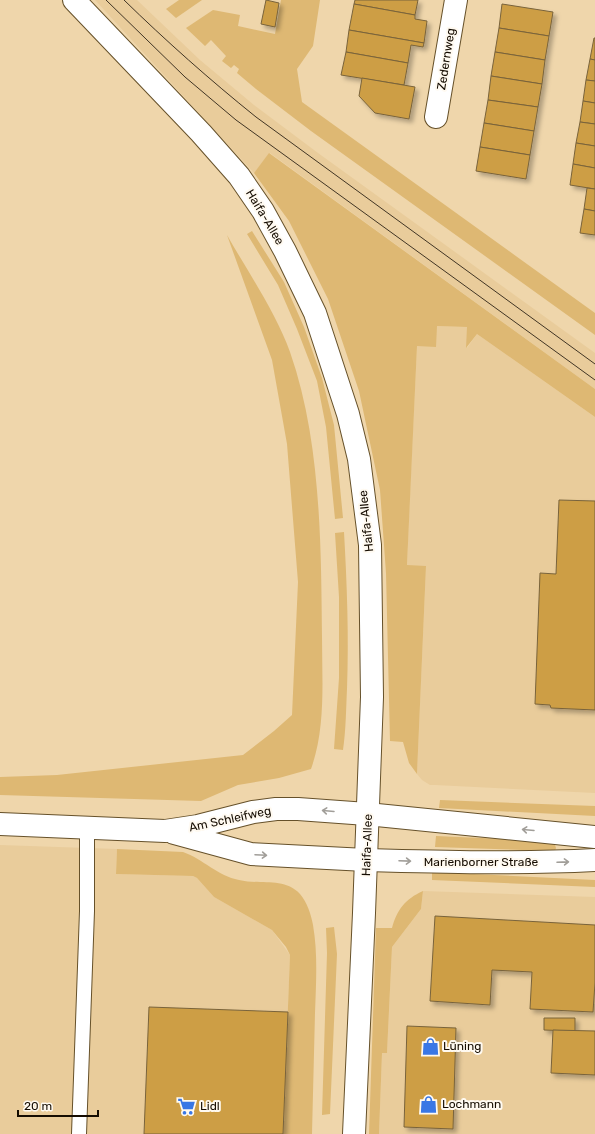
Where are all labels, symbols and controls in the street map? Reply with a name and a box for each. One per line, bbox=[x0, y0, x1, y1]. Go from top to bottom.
street label: Zedernweg bbox=[434, 27, 458, 91]
street label: Haifa-Allee bbox=[243, 187, 287, 247]
street label: Haifa-Allee bbox=[356, 489, 376, 553]
street label: Am Schleifweg bbox=[188, 803, 272, 835]
one-way arrow bbox=[322, 807, 335, 815]
street label: Haifa-Allee bbox=[359, 813, 375, 876]
one-way arrow bbox=[522, 827, 535, 834]
one-way arrow bbox=[254, 851, 267, 858]
street label: Marienborner Straße bbox=[424, 855, 538, 869]
one-way arrow bbox=[398, 857, 411, 865]
one-way arrow bbox=[556, 858, 569, 865]
shop icon: Lüning bbox=[420, 1036, 440, 1056]
place label: Lüning bbox=[443, 1039, 481, 1053]
scale bar bbox=[18, 1092, 98, 1118]
shop icon: Lochmann bbox=[419, 1094, 439, 1114]
supermarket icon: Lidl bbox=[177, 1096, 197, 1116]
place label: Lochmann bbox=[442, 1097, 501, 1111]
text: 20 m bbox=[24, 1099, 52, 1113]
place label: Lidl bbox=[200, 1099, 220, 1113]

